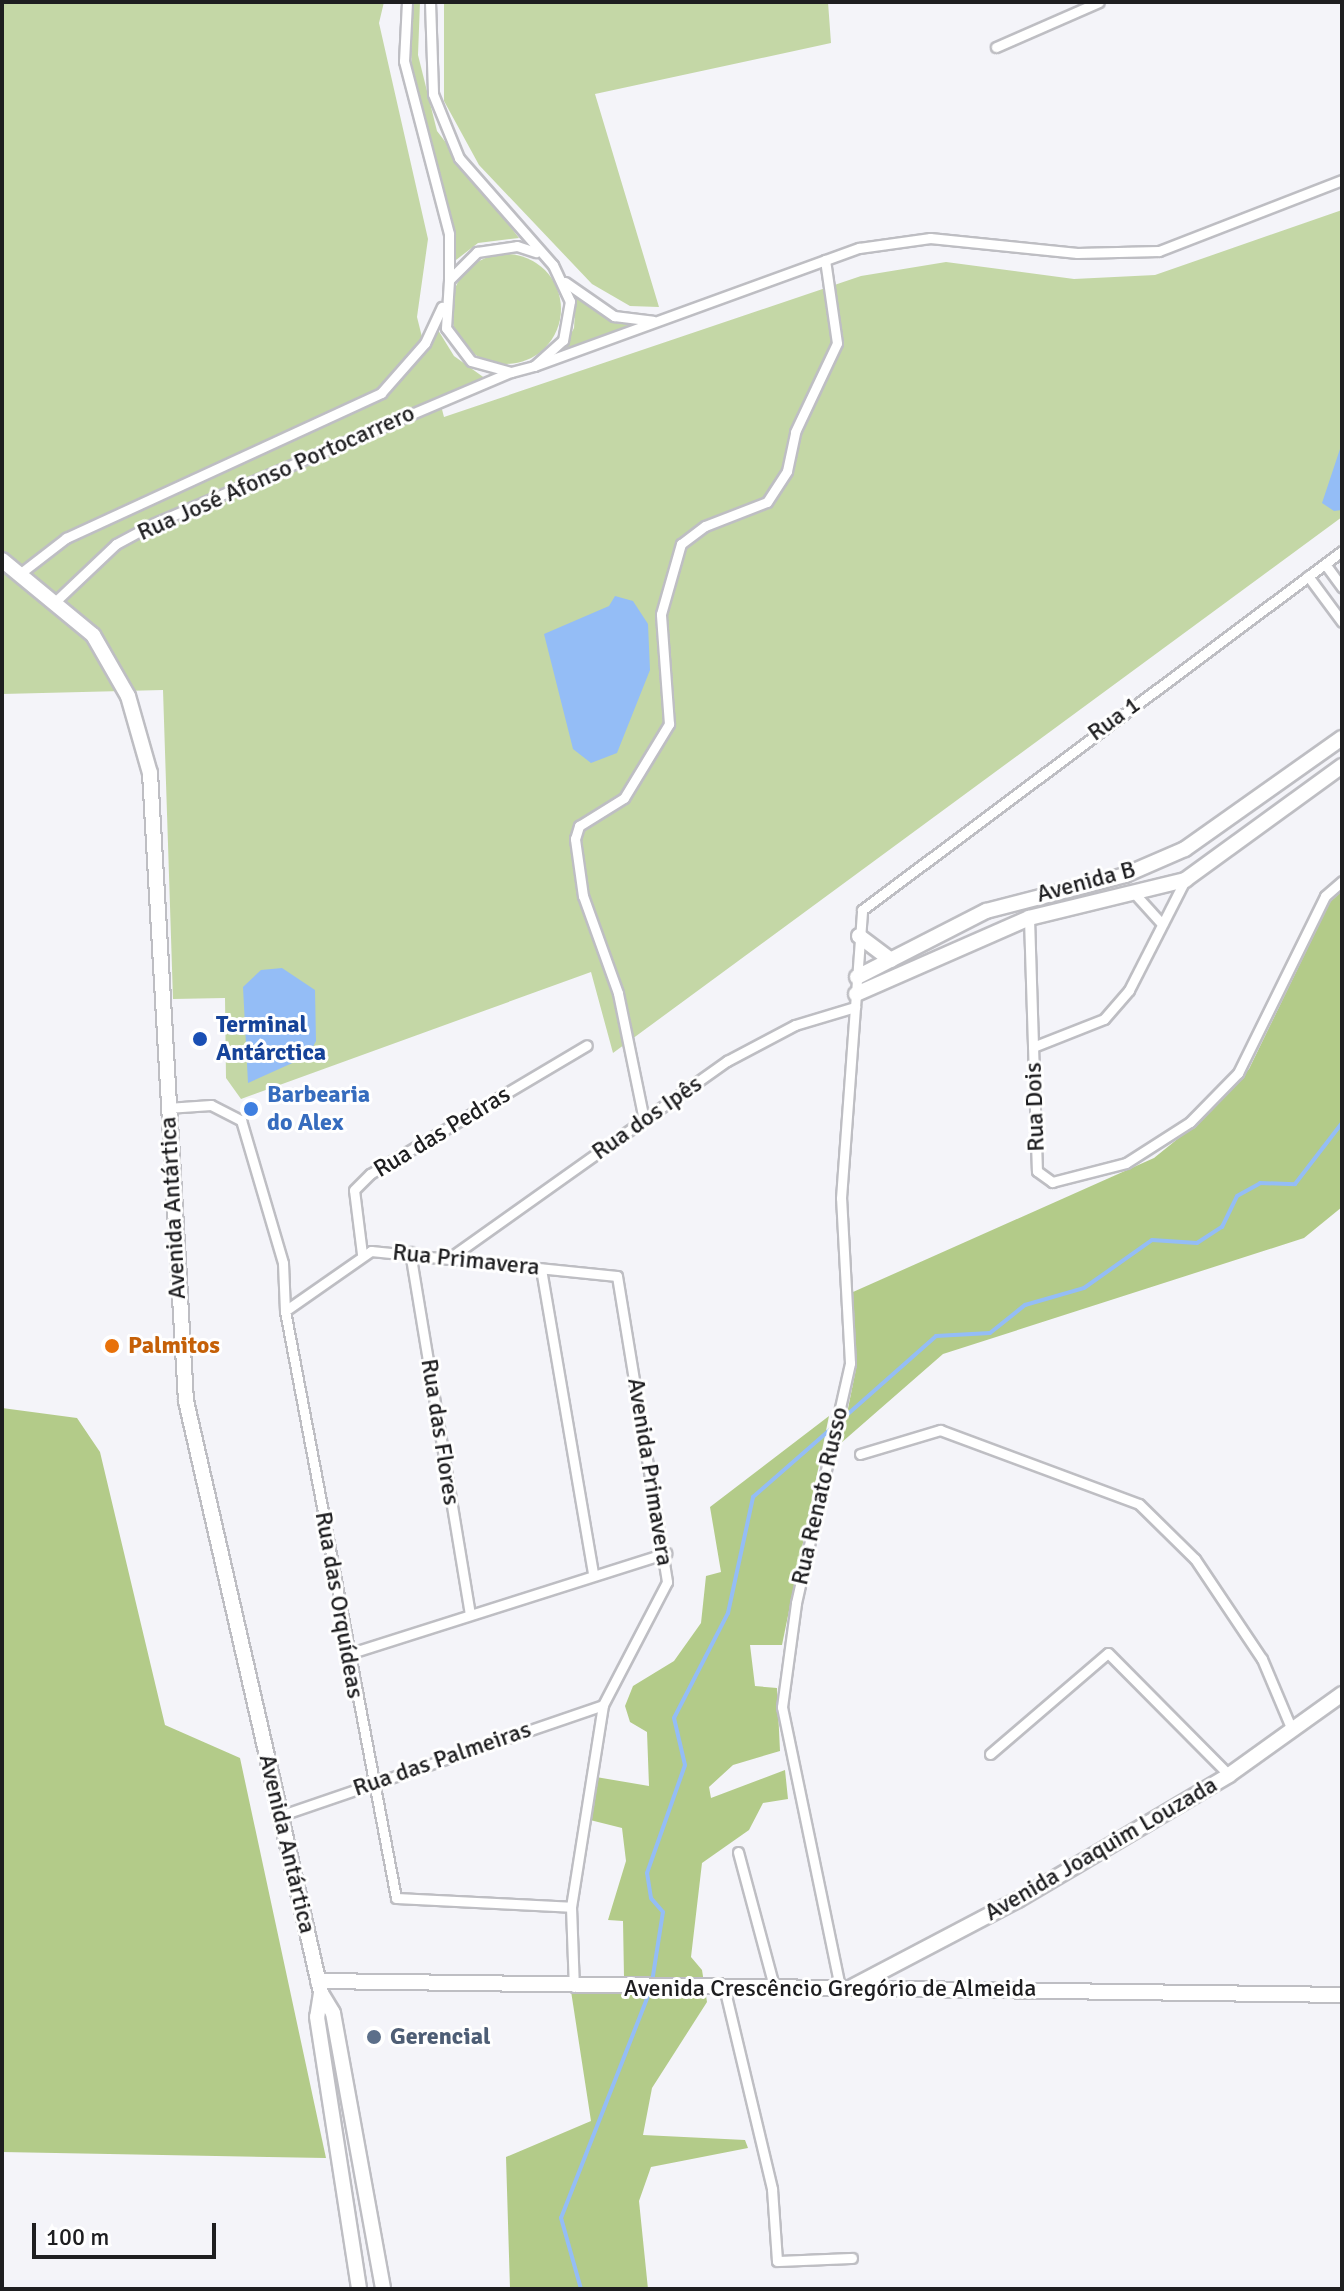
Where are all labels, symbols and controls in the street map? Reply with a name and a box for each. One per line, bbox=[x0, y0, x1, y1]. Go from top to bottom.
street label: Rua José Afonso Portocarrero bbox=[133, 399, 419, 547]
street label: Rua 1 bbox=[1082, 690, 1146, 748]
street label: Avenida B bbox=[1033, 855, 1139, 909]
place label: Terminal Antárctica bbox=[216, 1011, 326, 1067]
marker: Terminal Antárctica bbox=[191, 1030, 209, 1048]
street label: Rua Dois bbox=[1019, 1062, 1051, 1152]
street label: Rua dos Ipês bbox=[586, 1070, 708, 1166]
street label: Rua das Pedras bbox=[369, 1080, 515, 1184]
place label: Barbearia do Alex bbox=[267, 1081, 370, 1137]
marker: Barbearia do Alex bbox=[242, 1100, 260, 1118]
street label: Avenida Antártica bbox=[154, 1116, 192, 1300]
street label: Rua Primavera bbox=[391, 1238, 541, 1282]
place label: Palmitos bbox=[128, 1332, 220, 1360]
marker: Palmitos bbox=[103, 1337, 121, 1355]
street label: Rua das Flores bbox=[414, 1357, 466, 1507]
street label: Avenida Primavera bbox=[621, 1376, 679, 1568]
street label: Rua Renato Russo bbox=[785, 1404, 855, 1588]
street label: Rua das Orquídeas bbox=[308, 1509, 370, 1701]
street label: Rua das Palmeiras bbox=[349, 1715, 535, 1803]
street label: Avenida Antártica bbox=[252, 1752, 322, 1936]
street label: Avenida Joaquim Louzada bbox=[980, 1771, 1222, 1927]
street label: Avenida Crescêncio Gregório de Almeida bbox=[624, 1975, 1036, 2003]
place label: Gerencial bbox=[390, 2023, 490, 2051]
marker: Gerencial bbox=[365, 2028, 383, 2046]
scale bar bbox=[36, 2207, 220, 2257]
text: 100 m bbox=[46, 2222, 109, 2252]

